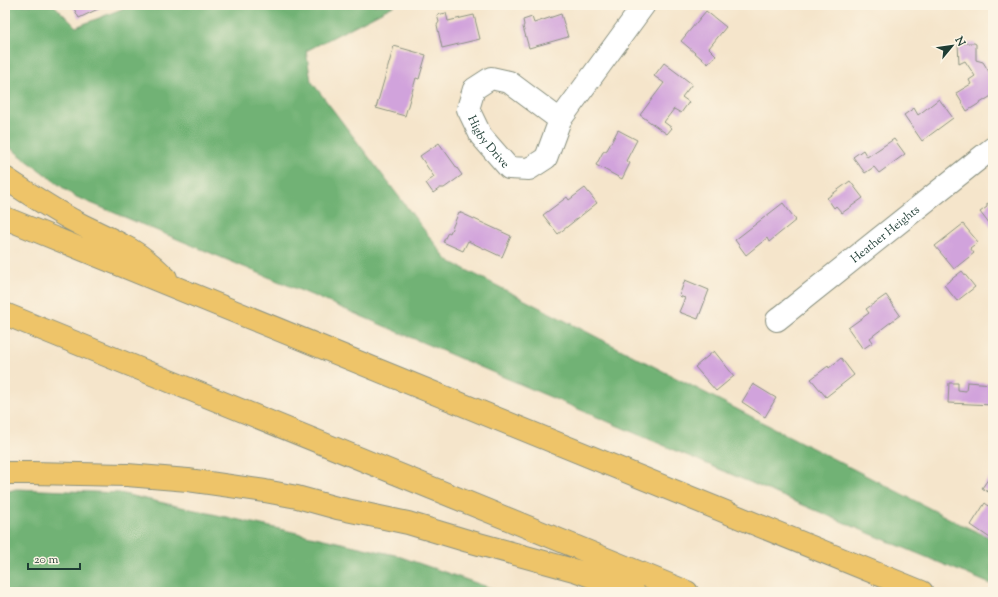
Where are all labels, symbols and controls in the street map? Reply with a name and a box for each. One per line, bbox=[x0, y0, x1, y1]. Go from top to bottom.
north arrow bbox=[932, 26, 972, 66]
text: N bbox=[950, 33, 969, 50]
street label: Higby Drive bbox=[462, 112, 514, 173]
street label: Heather Heights bbox=[847, 201, 924, 268]
scale bar bbox=[28, 545, 80, 571]
text: 20 m bbox=[34, 551, 59, 569]

